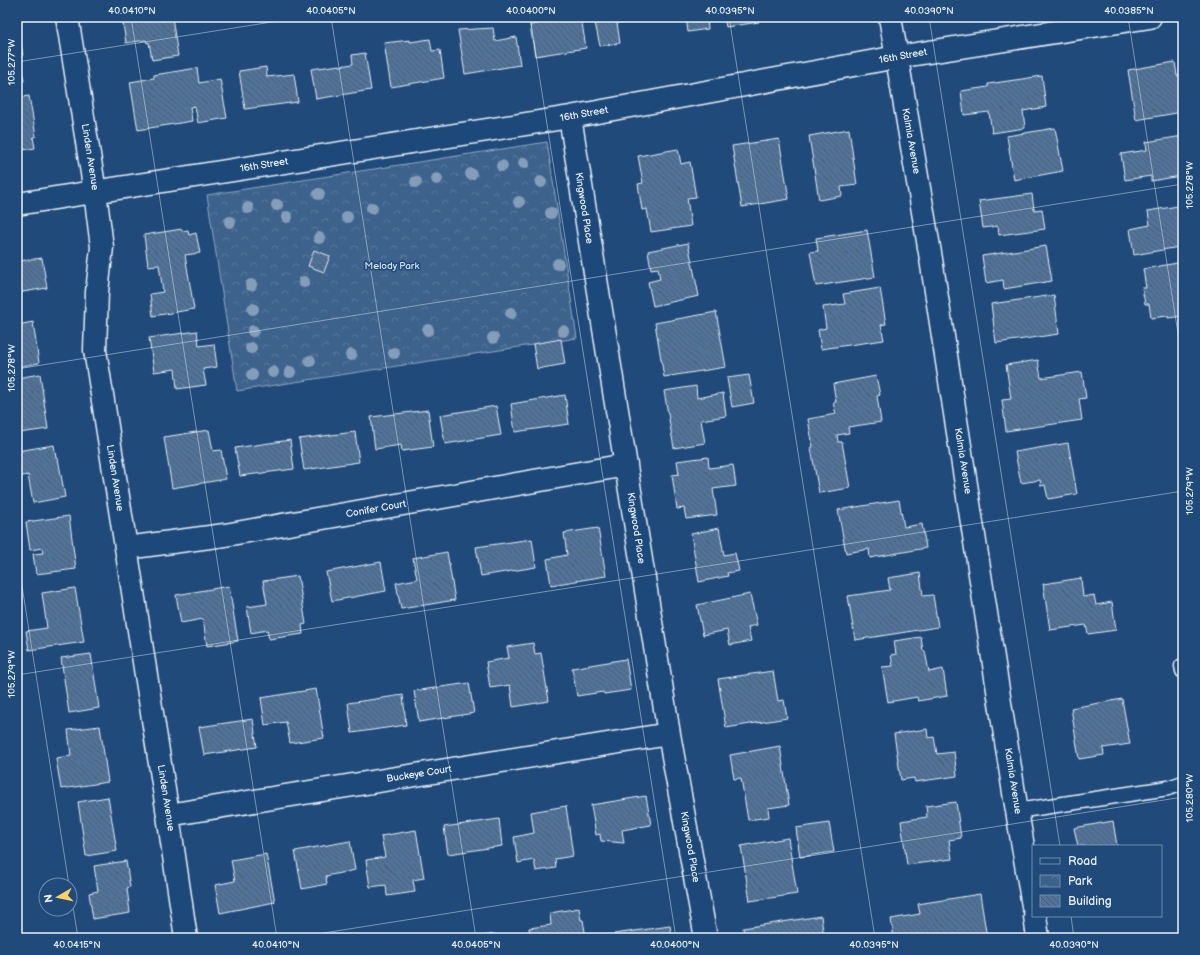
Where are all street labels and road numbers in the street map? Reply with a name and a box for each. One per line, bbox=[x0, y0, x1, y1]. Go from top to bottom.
street label: 16th Street bbox=[878, 46, 928, 66]
street label: 16th Street bbox=[559, 104, 609, 124]
street label: Kalmia Avenue bbox=[899, 107, 923, 175]
street label: Linden Avenue bbox=[79, 123, 101, 191]
street label: 16th Street bbox=[239, 155, 289, 175]
street label: Kingwood Place bbox=[572, 172, 596, 245]
street label: Kalmia Avenue bbox=[952, 427, 974, 495]
street label: Linden Avenue bbox=[104, 444, 126, 512]
street label: Kingwood Place bbox=[624, 492, 648, 565]
street label: Conifer Court bbox=[345, 498, 407, 520]
street label: Kalmia Avenue bbox=[1002, 747, 1024, 815]
street label: Buckeye Court bbox=[386, 763, 452, 785]
street label: Linden Avenue bbox=[155, 764, 177, 832]
street label: Kingwood Place bbox=[678, 811, 702, 884]

